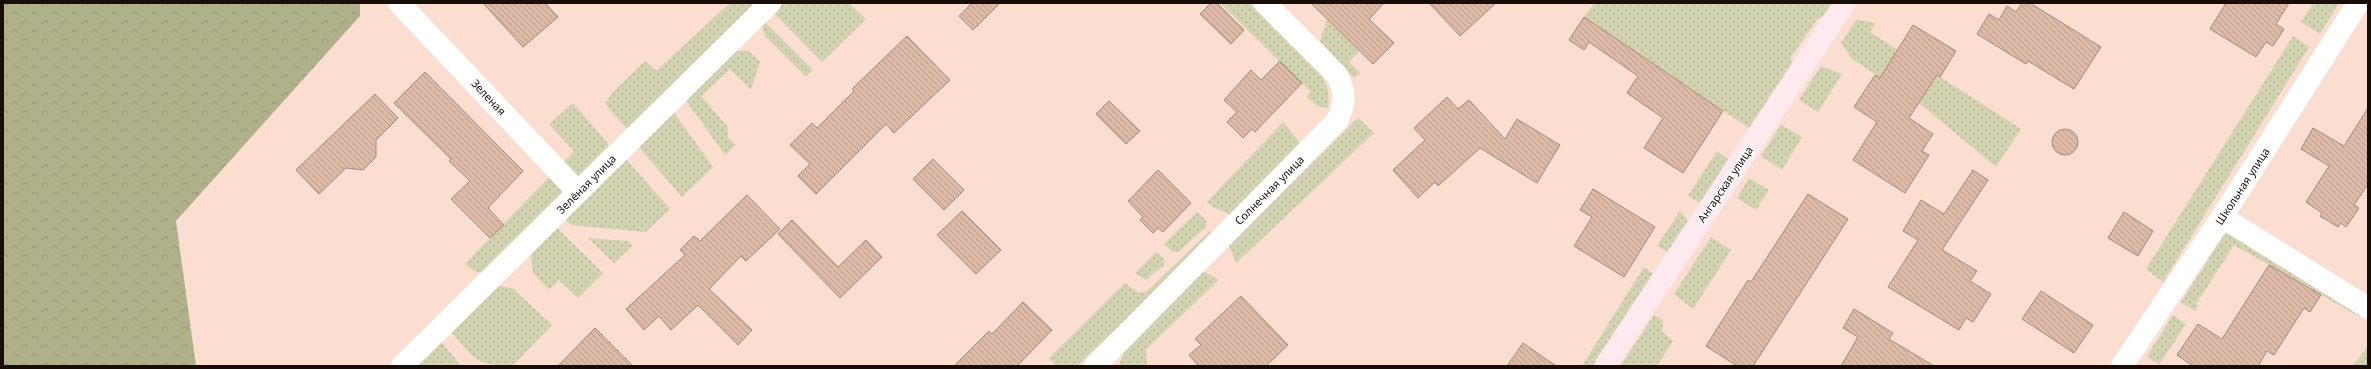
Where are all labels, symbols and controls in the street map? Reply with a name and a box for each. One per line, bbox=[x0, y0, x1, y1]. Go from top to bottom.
street label: Зеленая bbox=[468, 76, 510, 118]
street label: Ангарская улица bbox=[1694, 143, 1756, 225]
street label: Школьная улица bbox=[2211, 144, 2273, 228]
street label: Зелёная улица bbox=[553, 151, 619, 217]
street label: Солнечная улица bbox=[1231, 152, 1307, 228]

